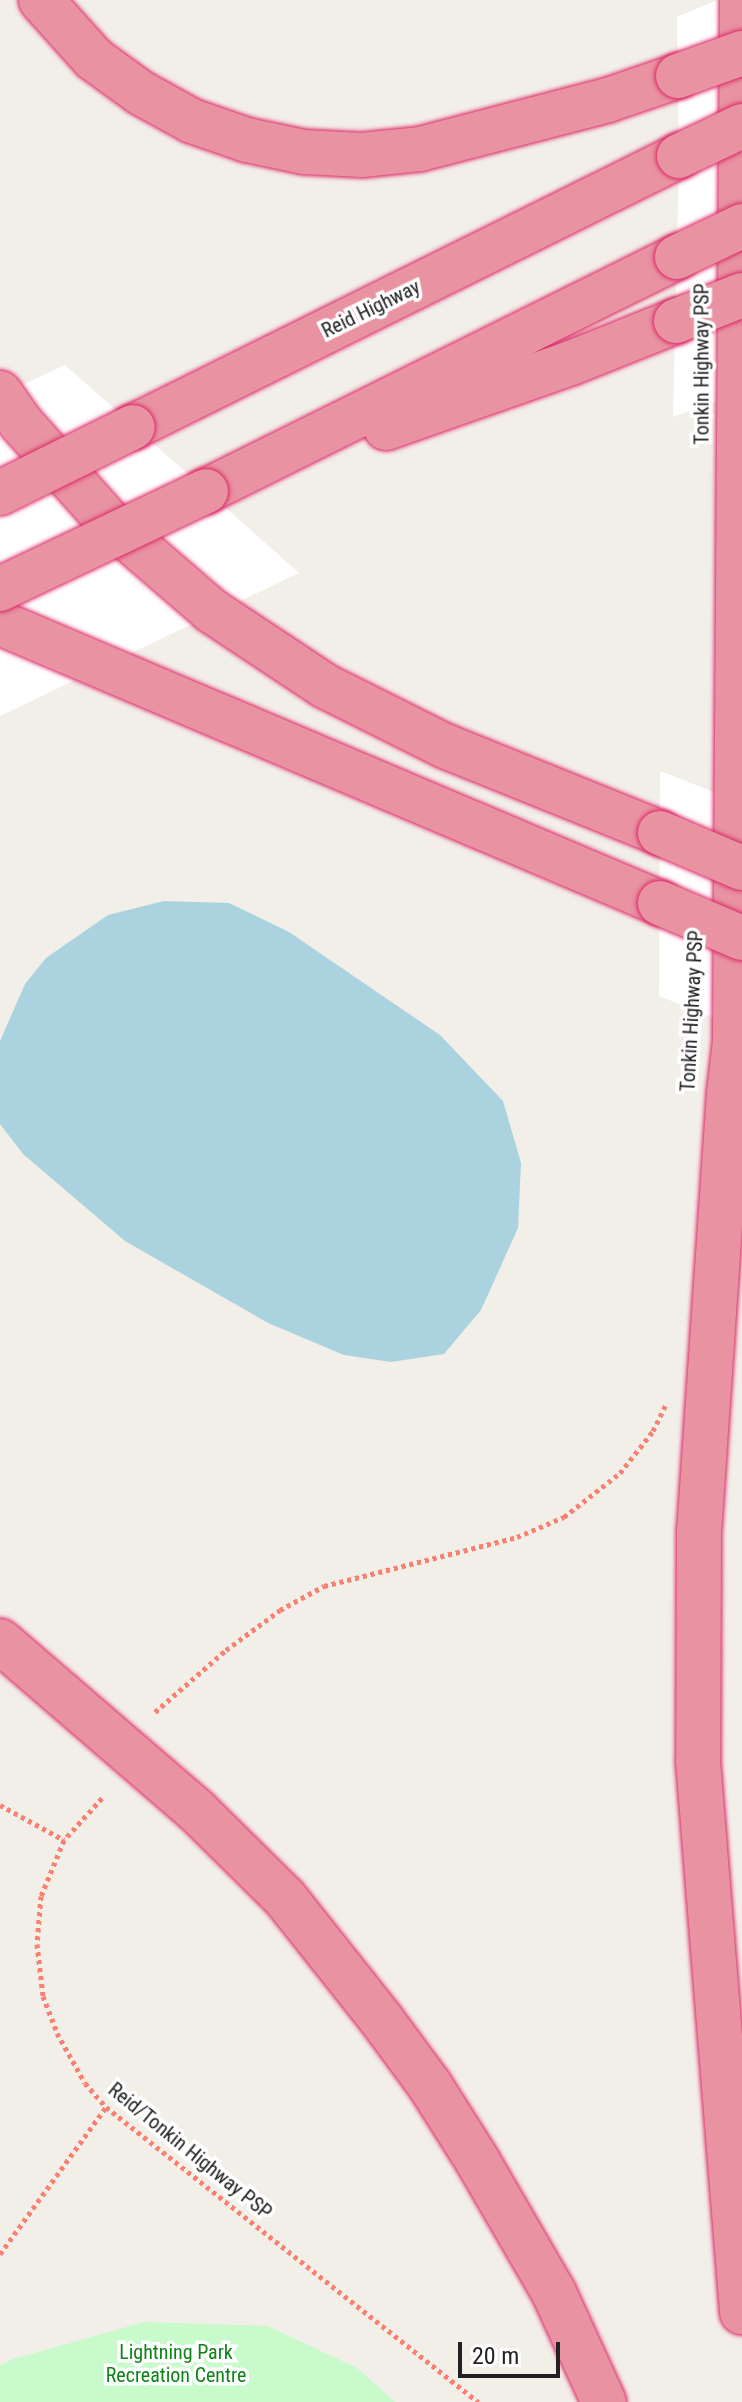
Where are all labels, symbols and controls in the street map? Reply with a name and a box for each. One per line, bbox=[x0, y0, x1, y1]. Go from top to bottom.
street label: Reid Highway bbox=[318, 275, 424, 343]
street label: Tonkin Highway PSP bbox=[690, 283, 714, 445]
street label: Tonkin Highway PSP bbox=[676, 930, 708, 1092]
street label: Reid/Tonkin Highway PSP bbox=[103, 2078, 277, 2224]
scale bar bbox=[462, 2326, 564, 2376]
park label: Lightning Park Recreation Centre bbox=[106, 2340, 246, 2387]
text: 20 m bbox=[472, 2342, 519, 2370]

